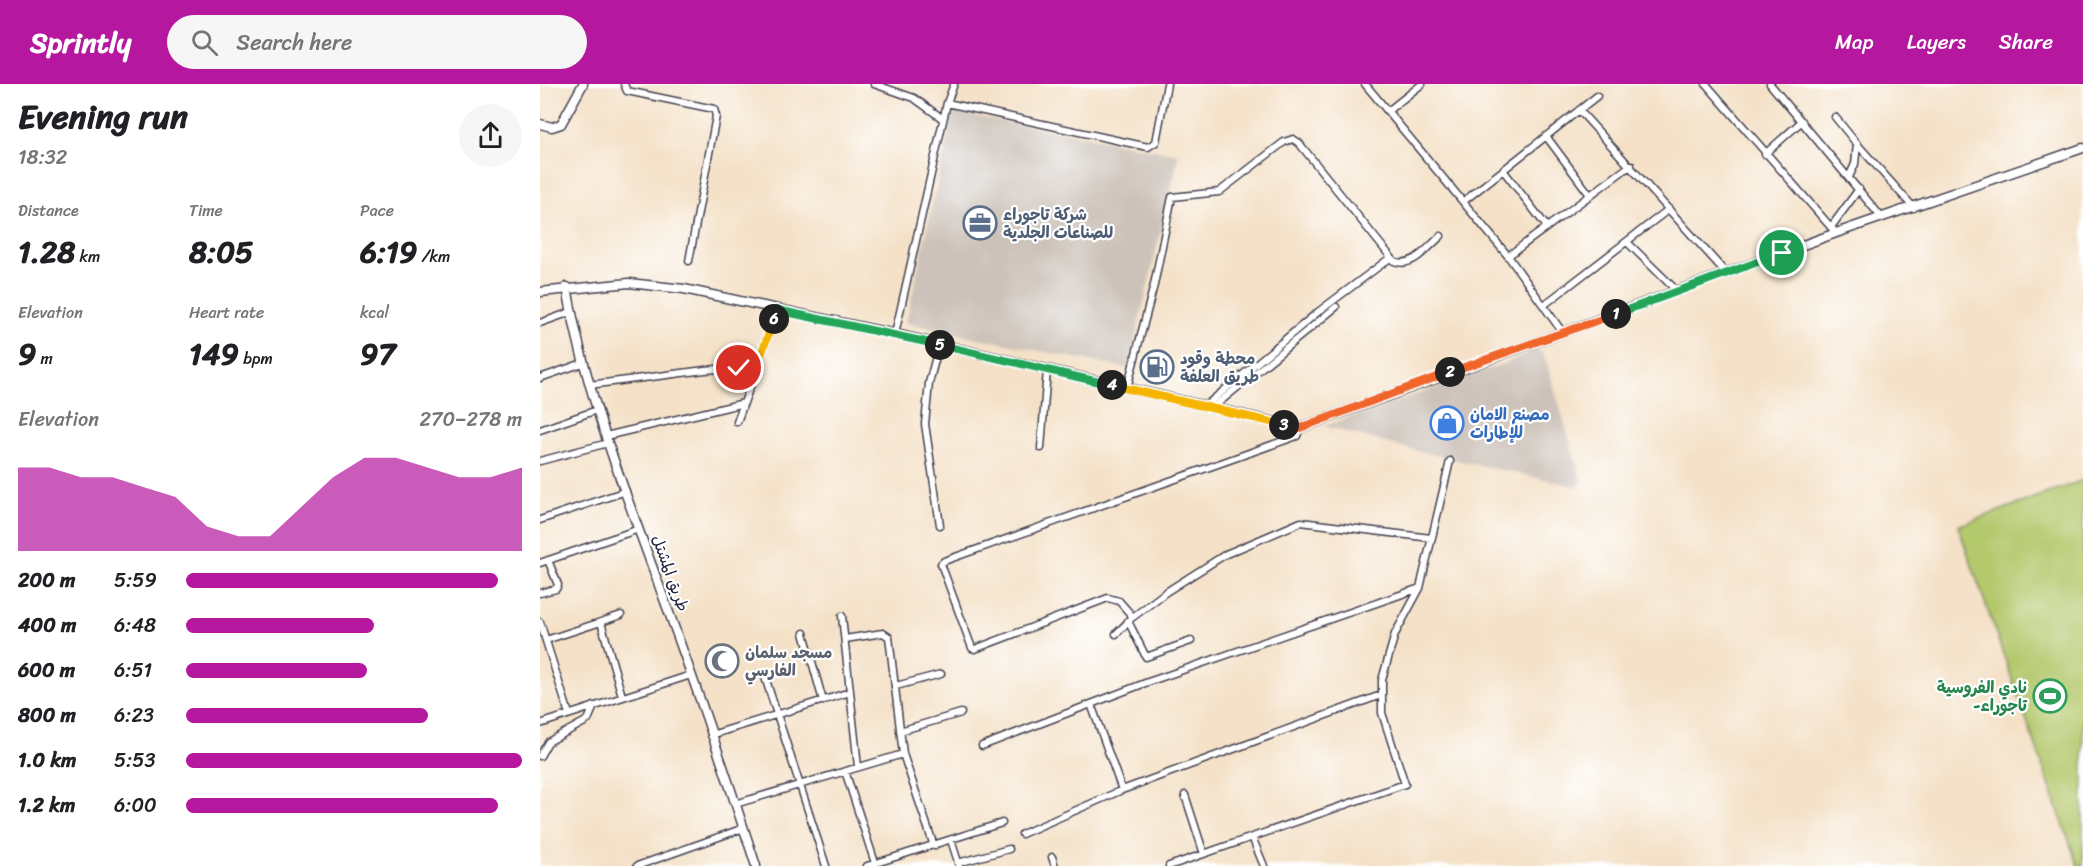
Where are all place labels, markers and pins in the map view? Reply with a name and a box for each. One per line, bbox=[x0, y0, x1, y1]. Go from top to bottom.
place label: شركة تاجوراء للصناعات الجلدية bbox=[1003, 200, 1114, 247]
office icon: شركة تاجوراء للصناعات الجلدية bbox=[962, 205, 998, 241]
pin bbox=[1756, 227, 1807, 278]
pin: 1 bbox=[1601, 299, 1631, 329]
pin: 6 bbox=[759, 304, 789, 334]
pin: 5 bbox=[925, 330, 955, 360]
pin bbox=[713, 342, 764, 393]
place label: محطة وقود طريق العلفة bbox=[1180, 344, 1259, 391]
fuel station icon: محطة وقود طريق العلفة bbox=[1139, 349, 1175, 385]
pin: 2 bbox=[1435, 357, 1465, 387]
pin: 4 bbox=[1097, 370, 1127, 400]
place label: مصنع الامان للإطارات bbox=[1470, 400, 1550, 447]
shop icon: مصنع الامان للإطارات bbox=[1429, 405, 1465, 441]
pin: 3 bbox=[1269, 410, 1299, 440]
place label: مسجد سلمان الفارسي bbox=[745, 638, 832, 685]
mosque icon: مسجد سلمان الفارسي bbox=[704, 643, 740, 679]
place label: نادي الفروسية -تاجوراء bbox=[1937, 673, 2028, 720]
sports icon: نادي الفروسية -تاجوراء bbox=[2032, 678, 2068, 714]

